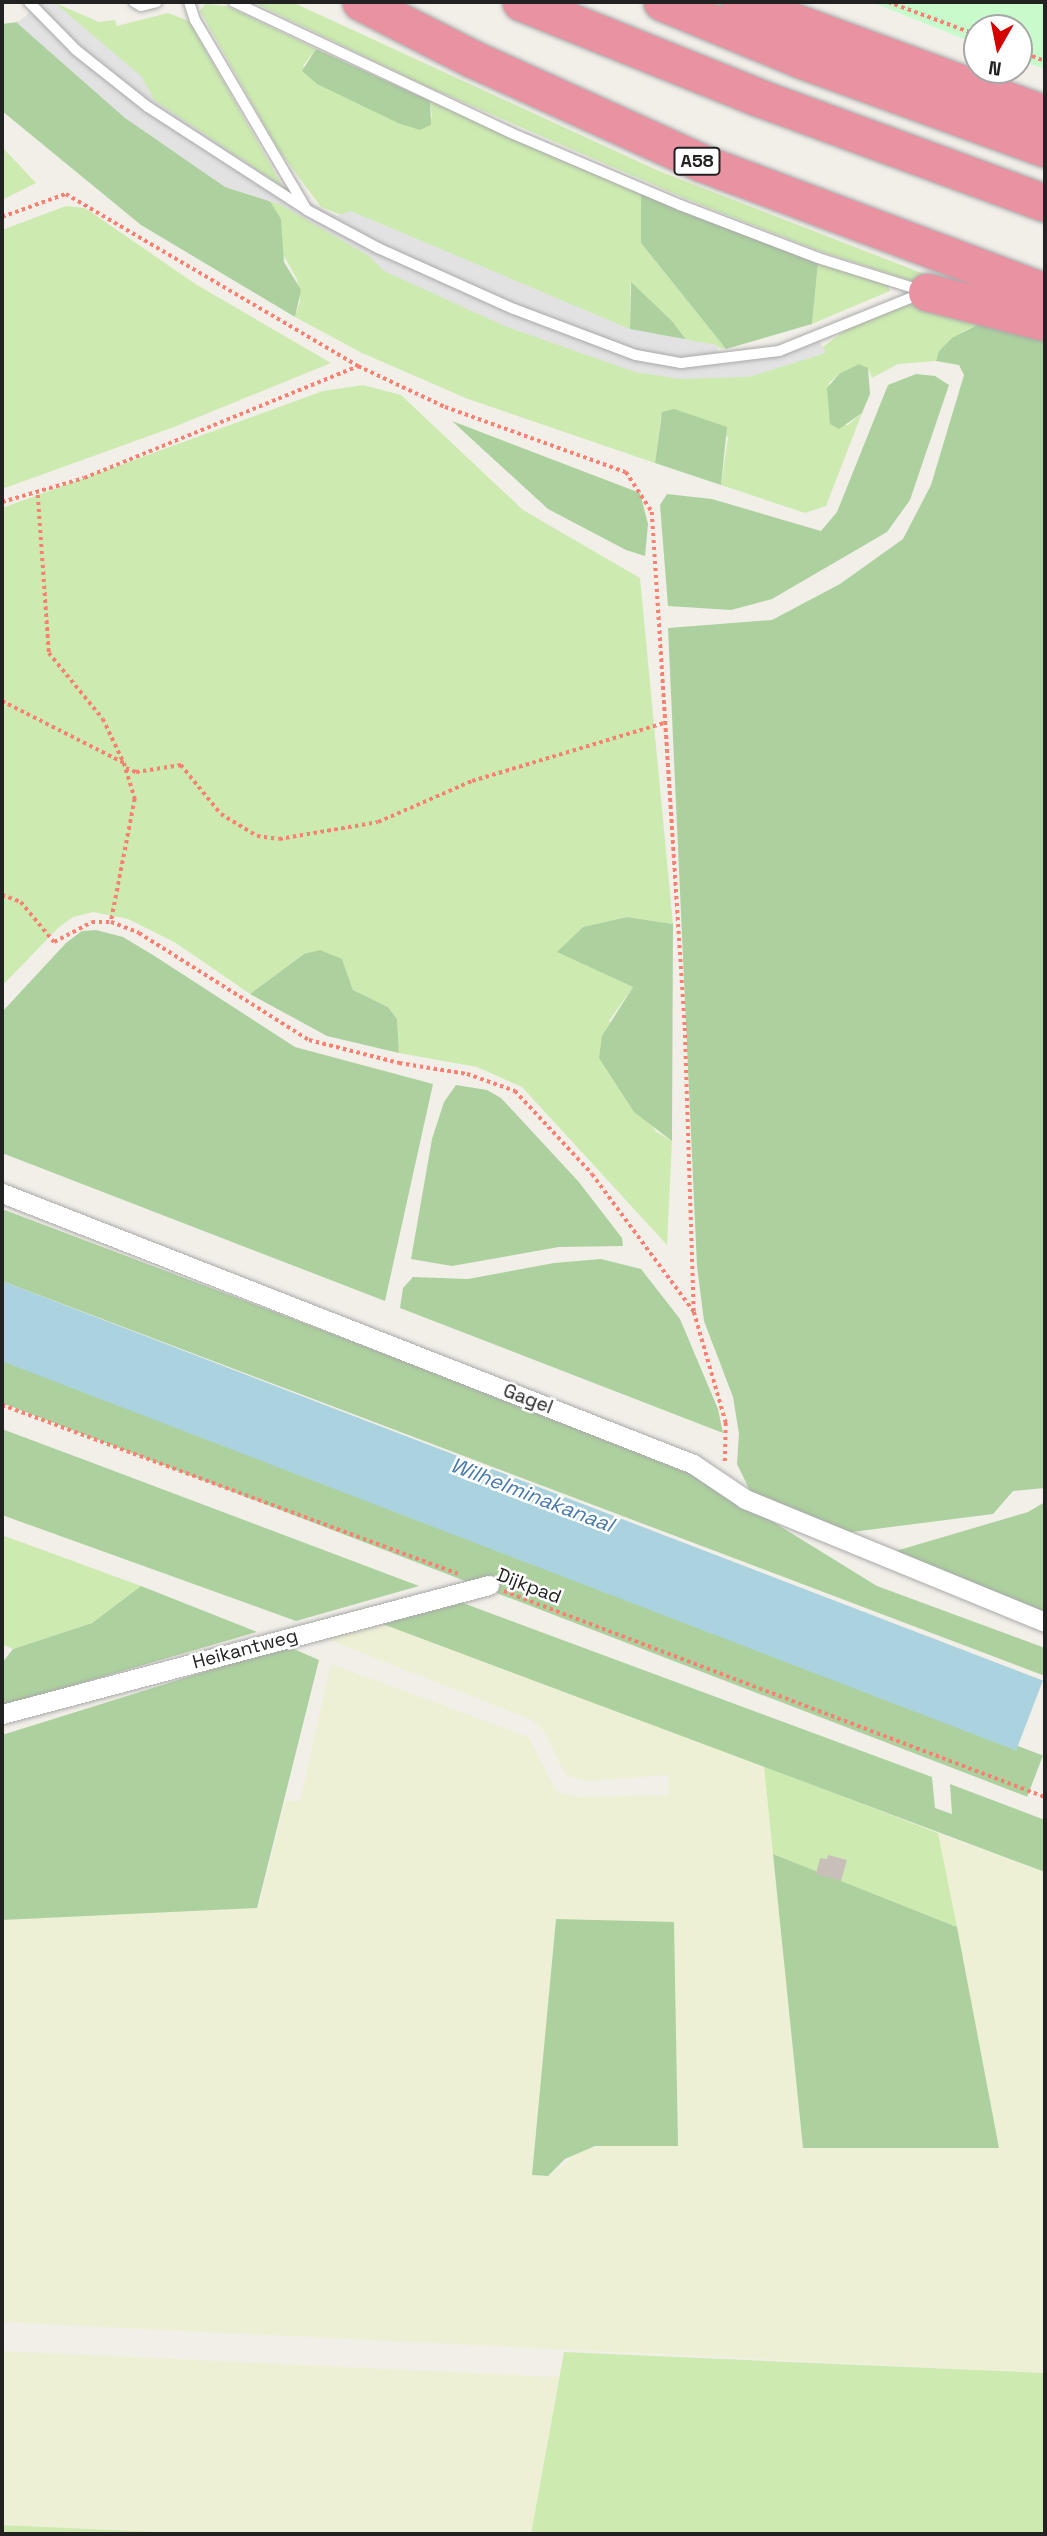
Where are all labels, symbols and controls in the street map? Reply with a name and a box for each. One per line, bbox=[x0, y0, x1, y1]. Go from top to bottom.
north arrow bbox=[963, 14, 1033, 84]
text: N bbox=[987, 55, 1003, 82]
road number: A58 bbox=[672, 146, 722, 176]
street label: Gagel bbox=[500, 1379, 556, 1419]
water label: Wilhelminakanaal bbox=[447, 1452, 617, 1538]
street label: Dijkpad bbox=[493, 1563, 565, 1609]
street label: Heikantweg bbox=[190, 1624, 300, 1674]

